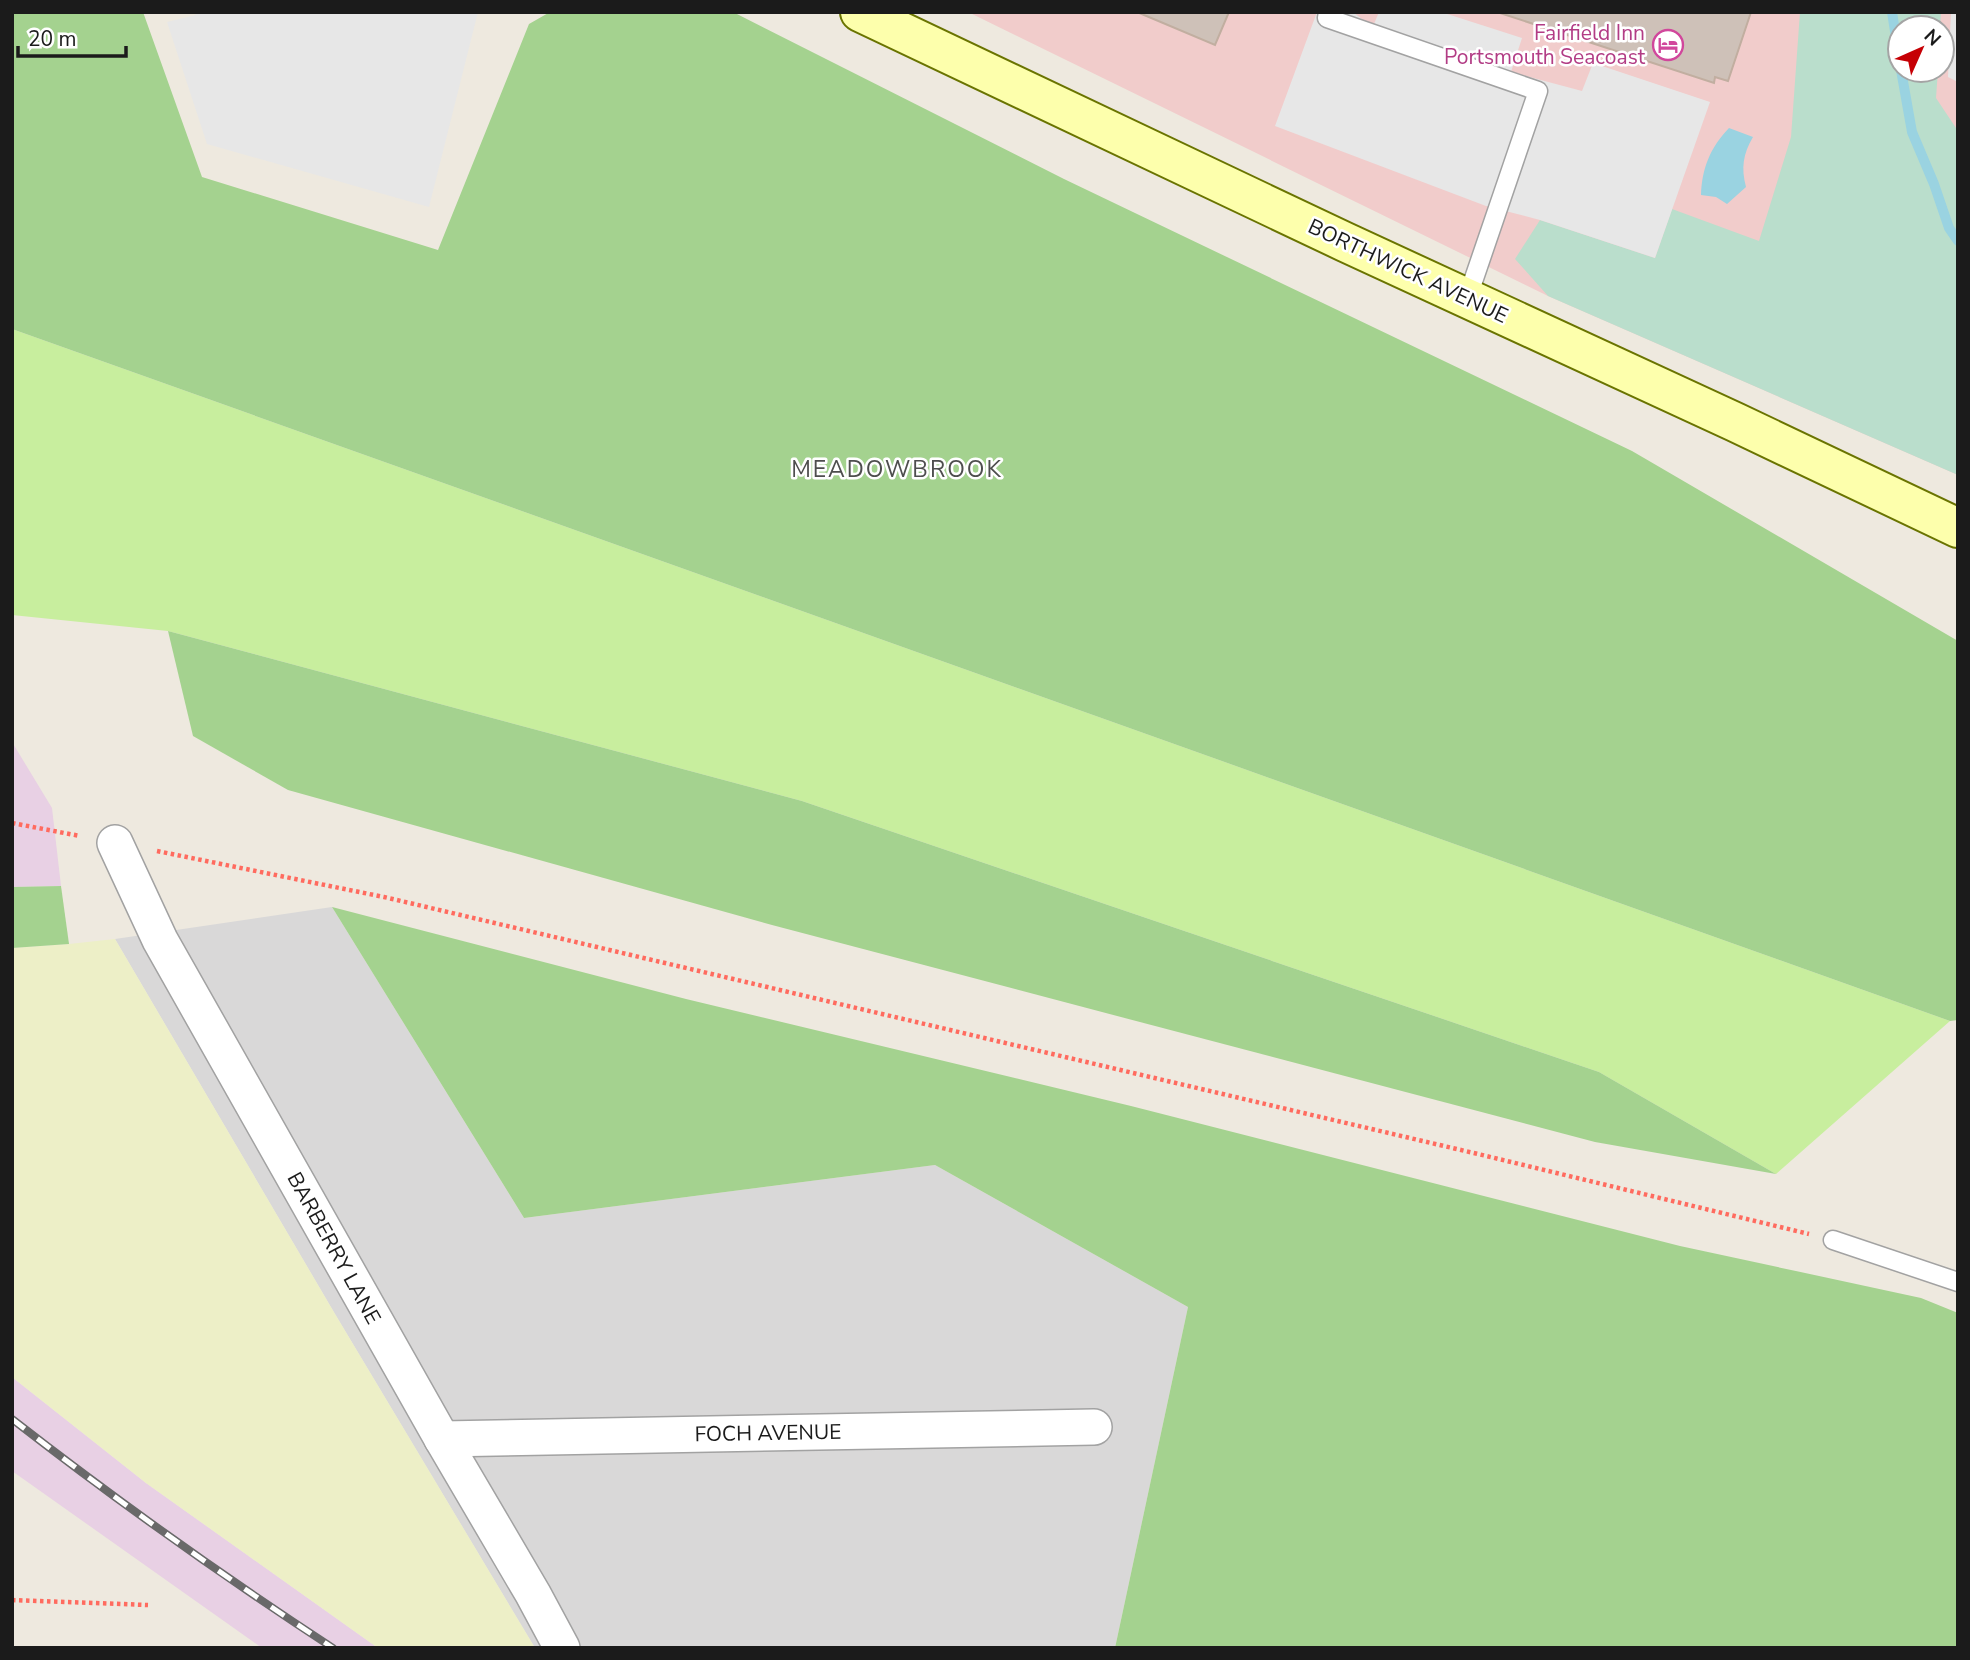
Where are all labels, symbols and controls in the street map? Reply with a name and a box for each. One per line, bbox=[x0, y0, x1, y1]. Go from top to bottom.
scale bar bbox=[18, 14, 126, 58]
north arrow bbox=[1886, 14, 1956, 84]
place label: Fairfield Inn Portsmouth Seacoast bbox=[1444, 19, 1646, 71]
text: N bbox=[1918, 23, 1947, 52]
text: 20 m bbox=[28, 25, 77, 53]
hotel icon: Fairfield Inn Portsmouth Seacoast bbox=[1651, 28, 1685, 62]
street label: BORTHWICK AVENUE bbox=[1303, 212, 1513, 330]
district label: MEADOWBROOK bbox=[791, 454, 1003, 485]
street label: BARBERRY LANE bbox=[281, 1167, 387, 1329]
street label: FOCH AVENUE bbox=[694, 1418, 842, 1448]

